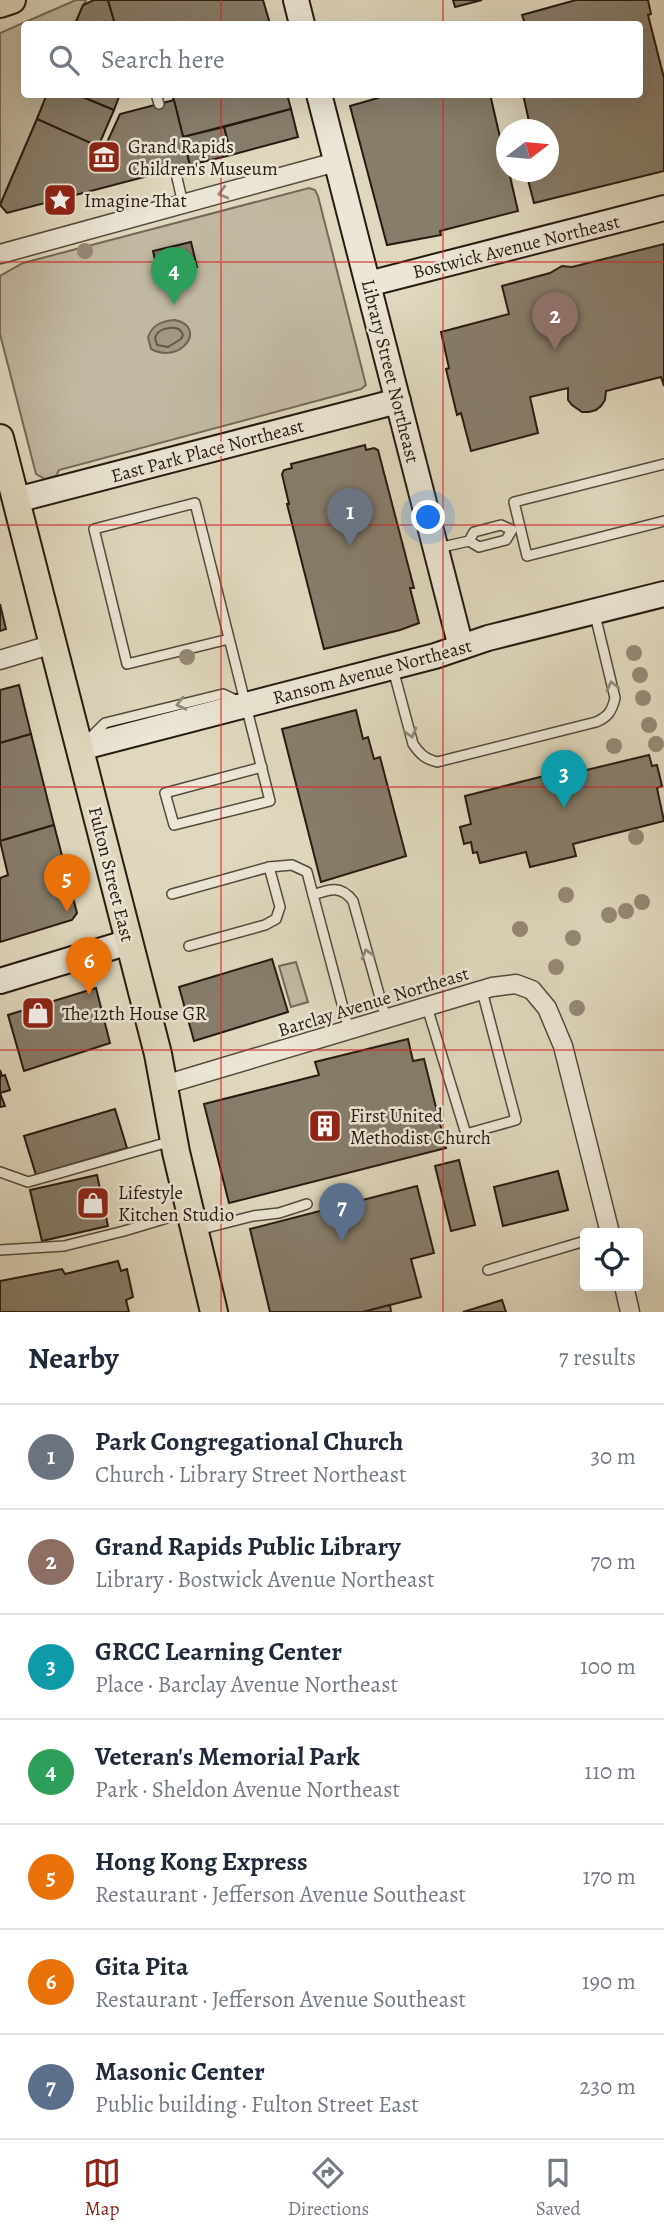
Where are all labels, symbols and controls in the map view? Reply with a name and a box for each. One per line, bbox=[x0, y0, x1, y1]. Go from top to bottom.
search box bbox=[21, 21, 643, 98]
icon: search bbox=[45, 41, 83, 79]
text: Search here bbox=[101, 42, 225, 77]
north arrow bbox=[496, 119, 559, 182]
place label: Grand Rapids Children's Museum bbox=[128, 134, 278, 182]
museum icon: Grand Rapids Children's Museum bbox=[85, 138, 123, 176]
place icon: Imagine That bbox=[41, 181, 79, 219]
one-way arrow bbox=[217, 185, 229, 199]
place label: Imagine That bbox=[84, 188, 187, 214]
street label: Bostwick Avenue Northeast bbox=[410, 209, 623, 285]
pin: 4 bbox=[151, 247, 197, 305]
street label: Library Street Northeast bbox=[355, 277, 425, 466]
pin: 2 bbox=[532, 292, 578, 350]
street label: East Park Place Northeast bbox=[108, 413, 306, 489]
pin: 1 bbox=[327, 488, 373, 546]
your location bbox=[411, 500, 445, 534]
street label: Ransom Avenue Northeast bbox=[270, 633, 475, 711]
one-way arrow bbox=[606, 680, 620, 692]
one-way arrow bbox=[175, 696, 187, 710]
one-way arrow bbox=[402, 727, 417, 739]
pin: 3 bbox=[541, 750, 587, 808]
street label: Fulton Street East bbox=[82, 804, 140, 945]
pin: 5 bbox=[44, 854, 90, 912]
pin: 6 bbox=[66, 937, 112, 995]
one-way arrow bbox=[361, 948, 376, 960]
street label: Barclay Avenue Northeast bbox=[274, 960, 472, 1043]
shop icon: The 12th House GR bbox=[19, 994, 57, 1032]
place label: The 12th House GR bbox=[62, 1001, 207, 1027]
place label: First United Methodist Church bbox=[350, 1103, 491, 1151]
building icon: First United Methodist Church bbox=[306, 1107, 344, 1145]
place label: Lifestyle Kitchen Studio bbox=[118, 1180, 234, 1228]
pin: 7 bbox=[319, 1183, 365, 1241]
shop icon: Lifestyle Kitchen Studio bbox=[74, 1184, 112, 1222]
map controls bbox=[580, 1228, 643, 1291]
button: locate bbox=[580, 1228, 643, 1291]
text: Nearby bbox=[28, 1338, 119, 1378]
text: 7 results bbox=[559, 1342, 636, 1373]
text: Park Congregational Church bbox=[95, 1424, 403, 1459]
text: 1 bbox=[47, 1441, 55, 1472]
text: 30 m bbox=[590, 1441, 636, 1472]
text: Church · Library Street Northeast bbox=[95, 1459, 407, 1490]
text: Grand Rapids Public Library bbox=[95, 1529, 401, 1564]
text: 2 bbox=[45, 1546, 57, 1577]
text: 70 m bbox=[590, 1546, 636, 1577]
text: Library · Bostwick Avenue Northeast bbox=[95, 1564, 435, 1595]
text: GRCC Learning Center bbox=[95, 1634, 342, 1669]
text: 3 bbox=[46, 1651, 56, 1682]
text: 100 m bbox=[580, 1651, 636, 1682]
text: Place · Barclay Avenue Northeast bbox=[95, 1669, 398, 1700]
text: Veteran's Memorial Park bbox=[95, 1739, 360, 1774]
text: 4 bbox=[46, 1756, 56, 1787]
text: 110 m bbox=[584, 1756, 636, 1787]
text: Park · Sheldon Avenue Northeast bbox=[95, 1774, 400, 1805]
text: Hong Kong Express bbox=[95, 1844, 308, 1879]
text: 5 bbox=[46, 1861, 56, 1892]
text: 170 m bbox=[583, 1861, 636, 1892]
text: Restaurant · Jefferson Avenue Southeast bbox=[95, 1879, 466, 1910]
text: Gita Pita bbox=[95, 1949, 189, 1984]
text: 6 bbox=[46, 1966, 56, 1997]
text: 190 m bbox=[582, 1966, 636, 1997]
text: Restaurant · Jefferson Avenue Southeast bbox=[95, 1984, 466, 2015]
text: Masonic Center bbox=[95, 2054, 265, 2089]
text: 7 bbox=[46, 2071, 56, 2102]
text: 230 m bbox=[580, 2071, 636, 2102]
text: Public building · Fulton Street East bbox=[95, 2089, 419, 2120]
tab: Map bbox=[83, 2154, 121, 2222]
tab: Directions bbox=[288, 2154, 369, 2222]
tab: Saved bbox=[536, 2154, 581, 2222]

